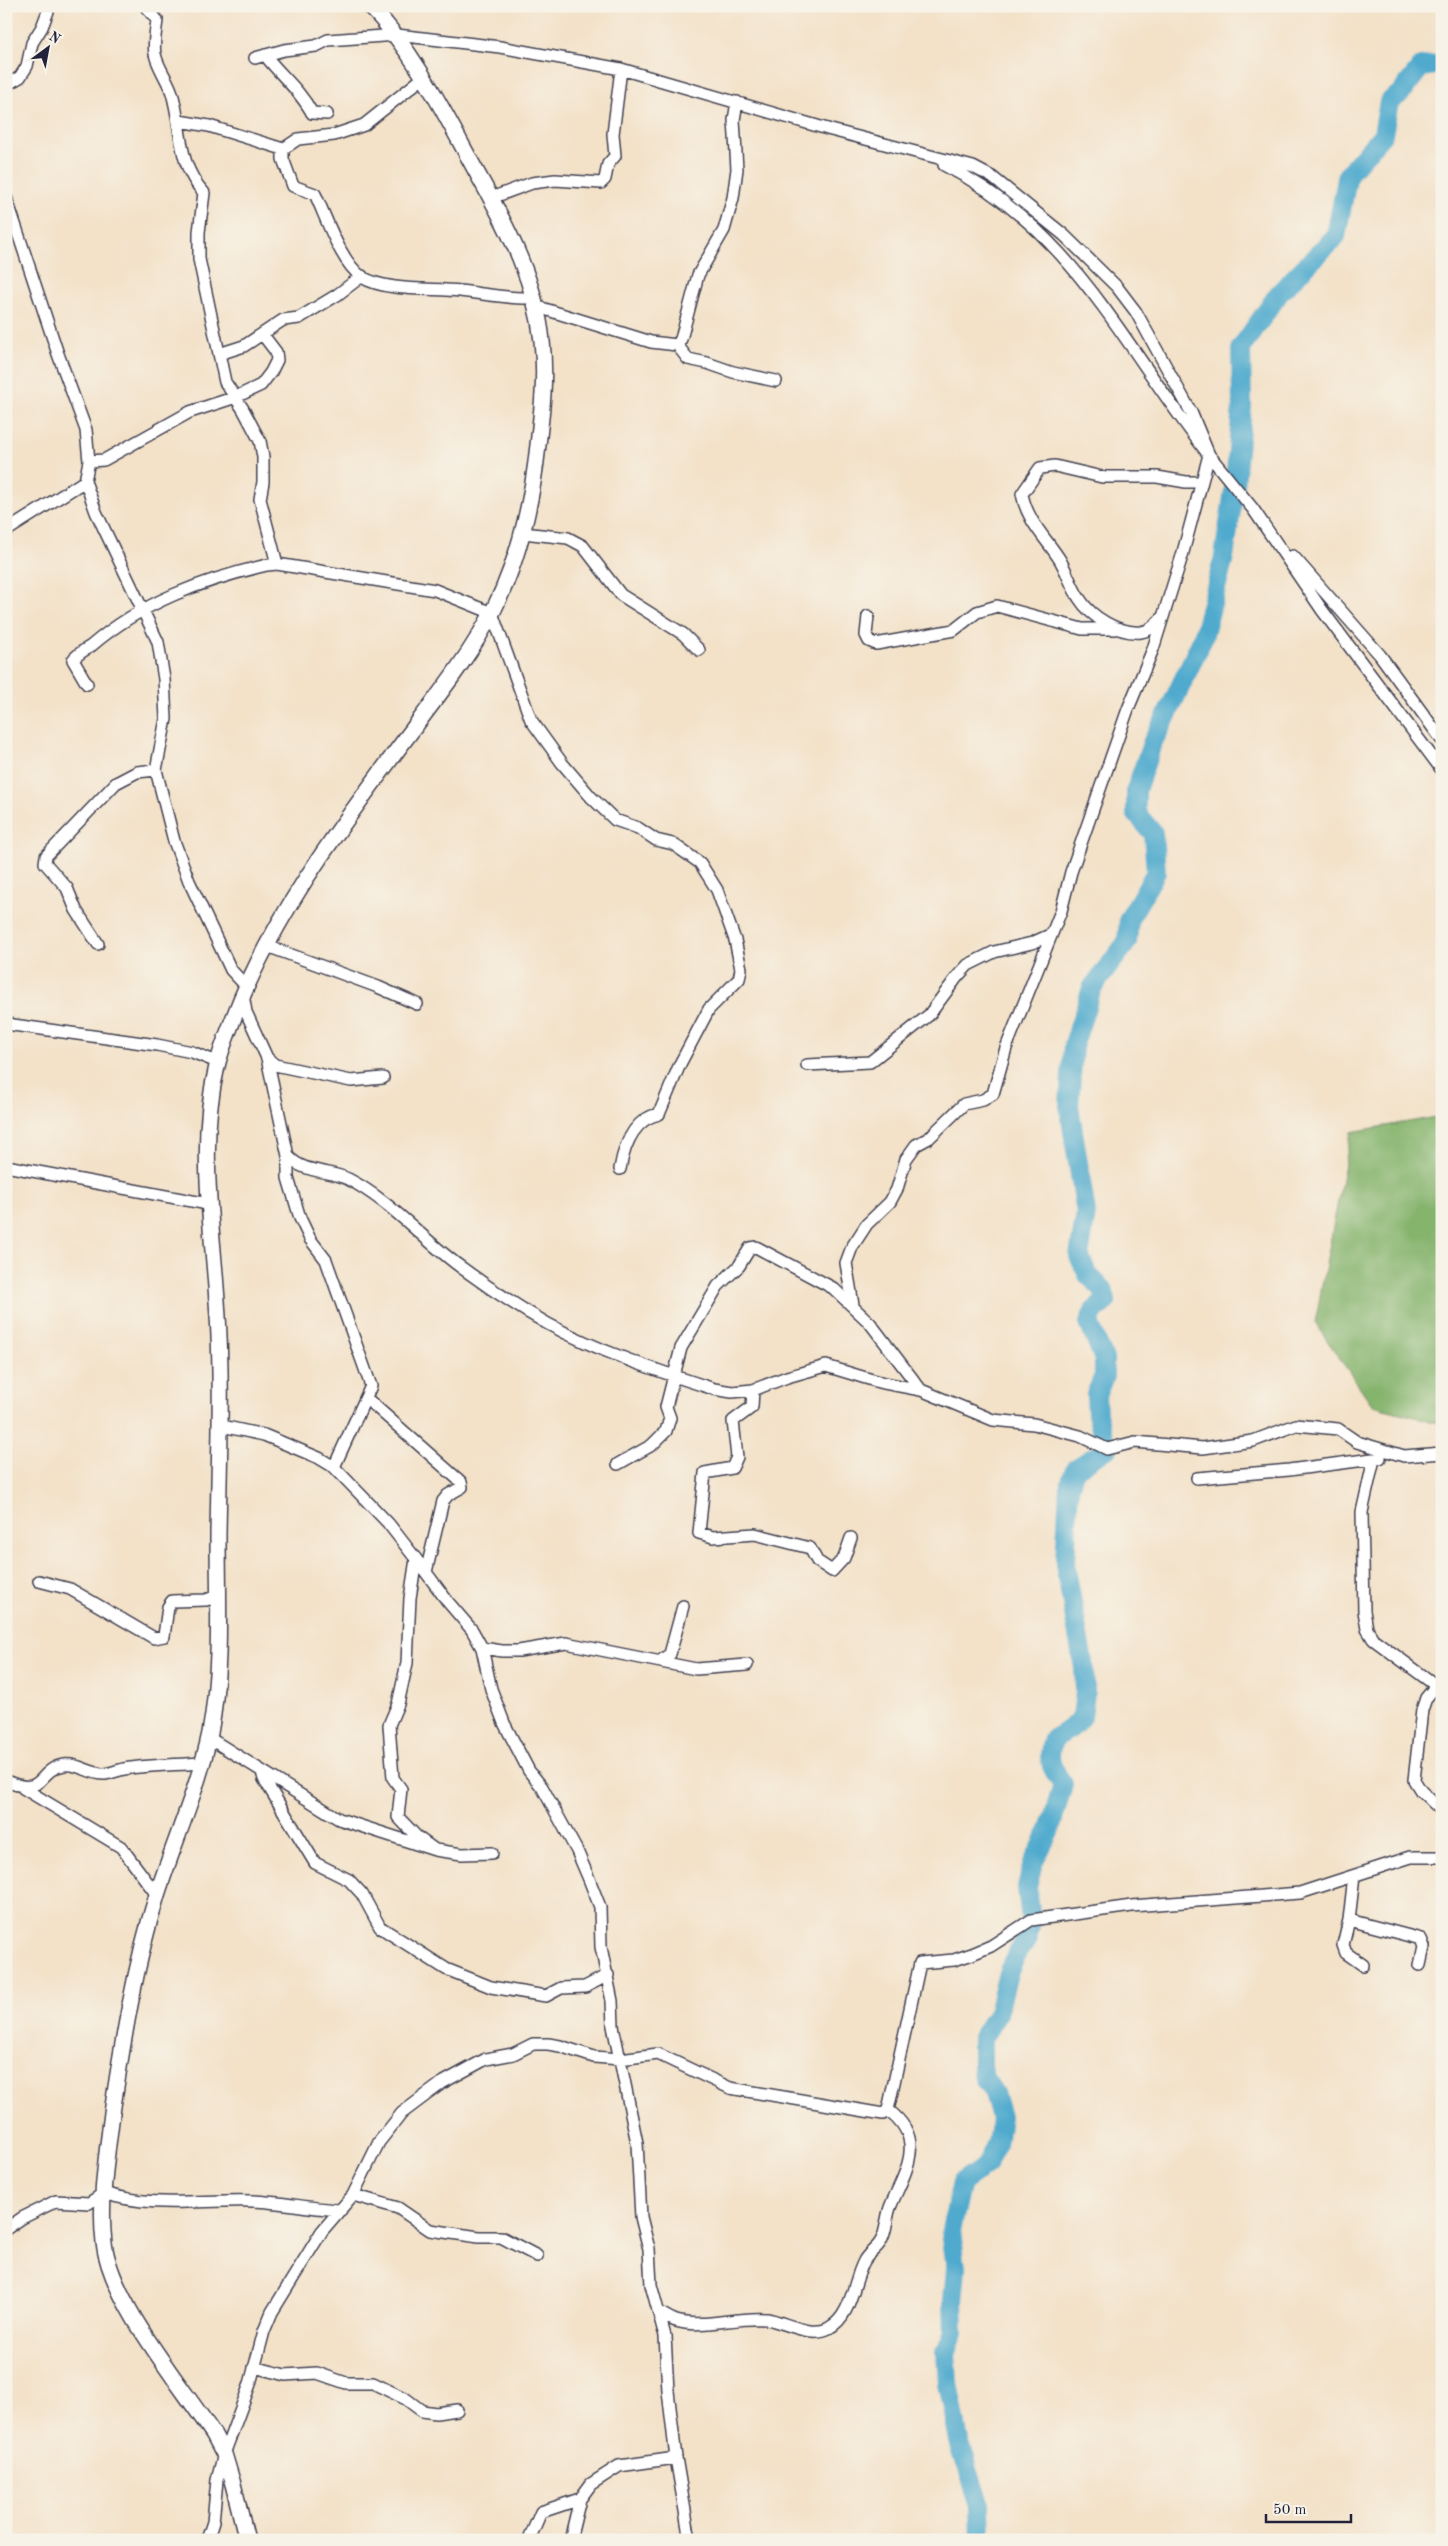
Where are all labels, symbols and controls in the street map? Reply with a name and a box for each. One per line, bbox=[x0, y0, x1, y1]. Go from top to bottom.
north arrow bbox=[22, 22, 72, 72]
text: N bbox=[46, 29, 63, 47]
scale bar bbox=[1266, 2491, 1350, 2523]
text: 50 m bbox=[1273, 2503, 1307, 2518]

